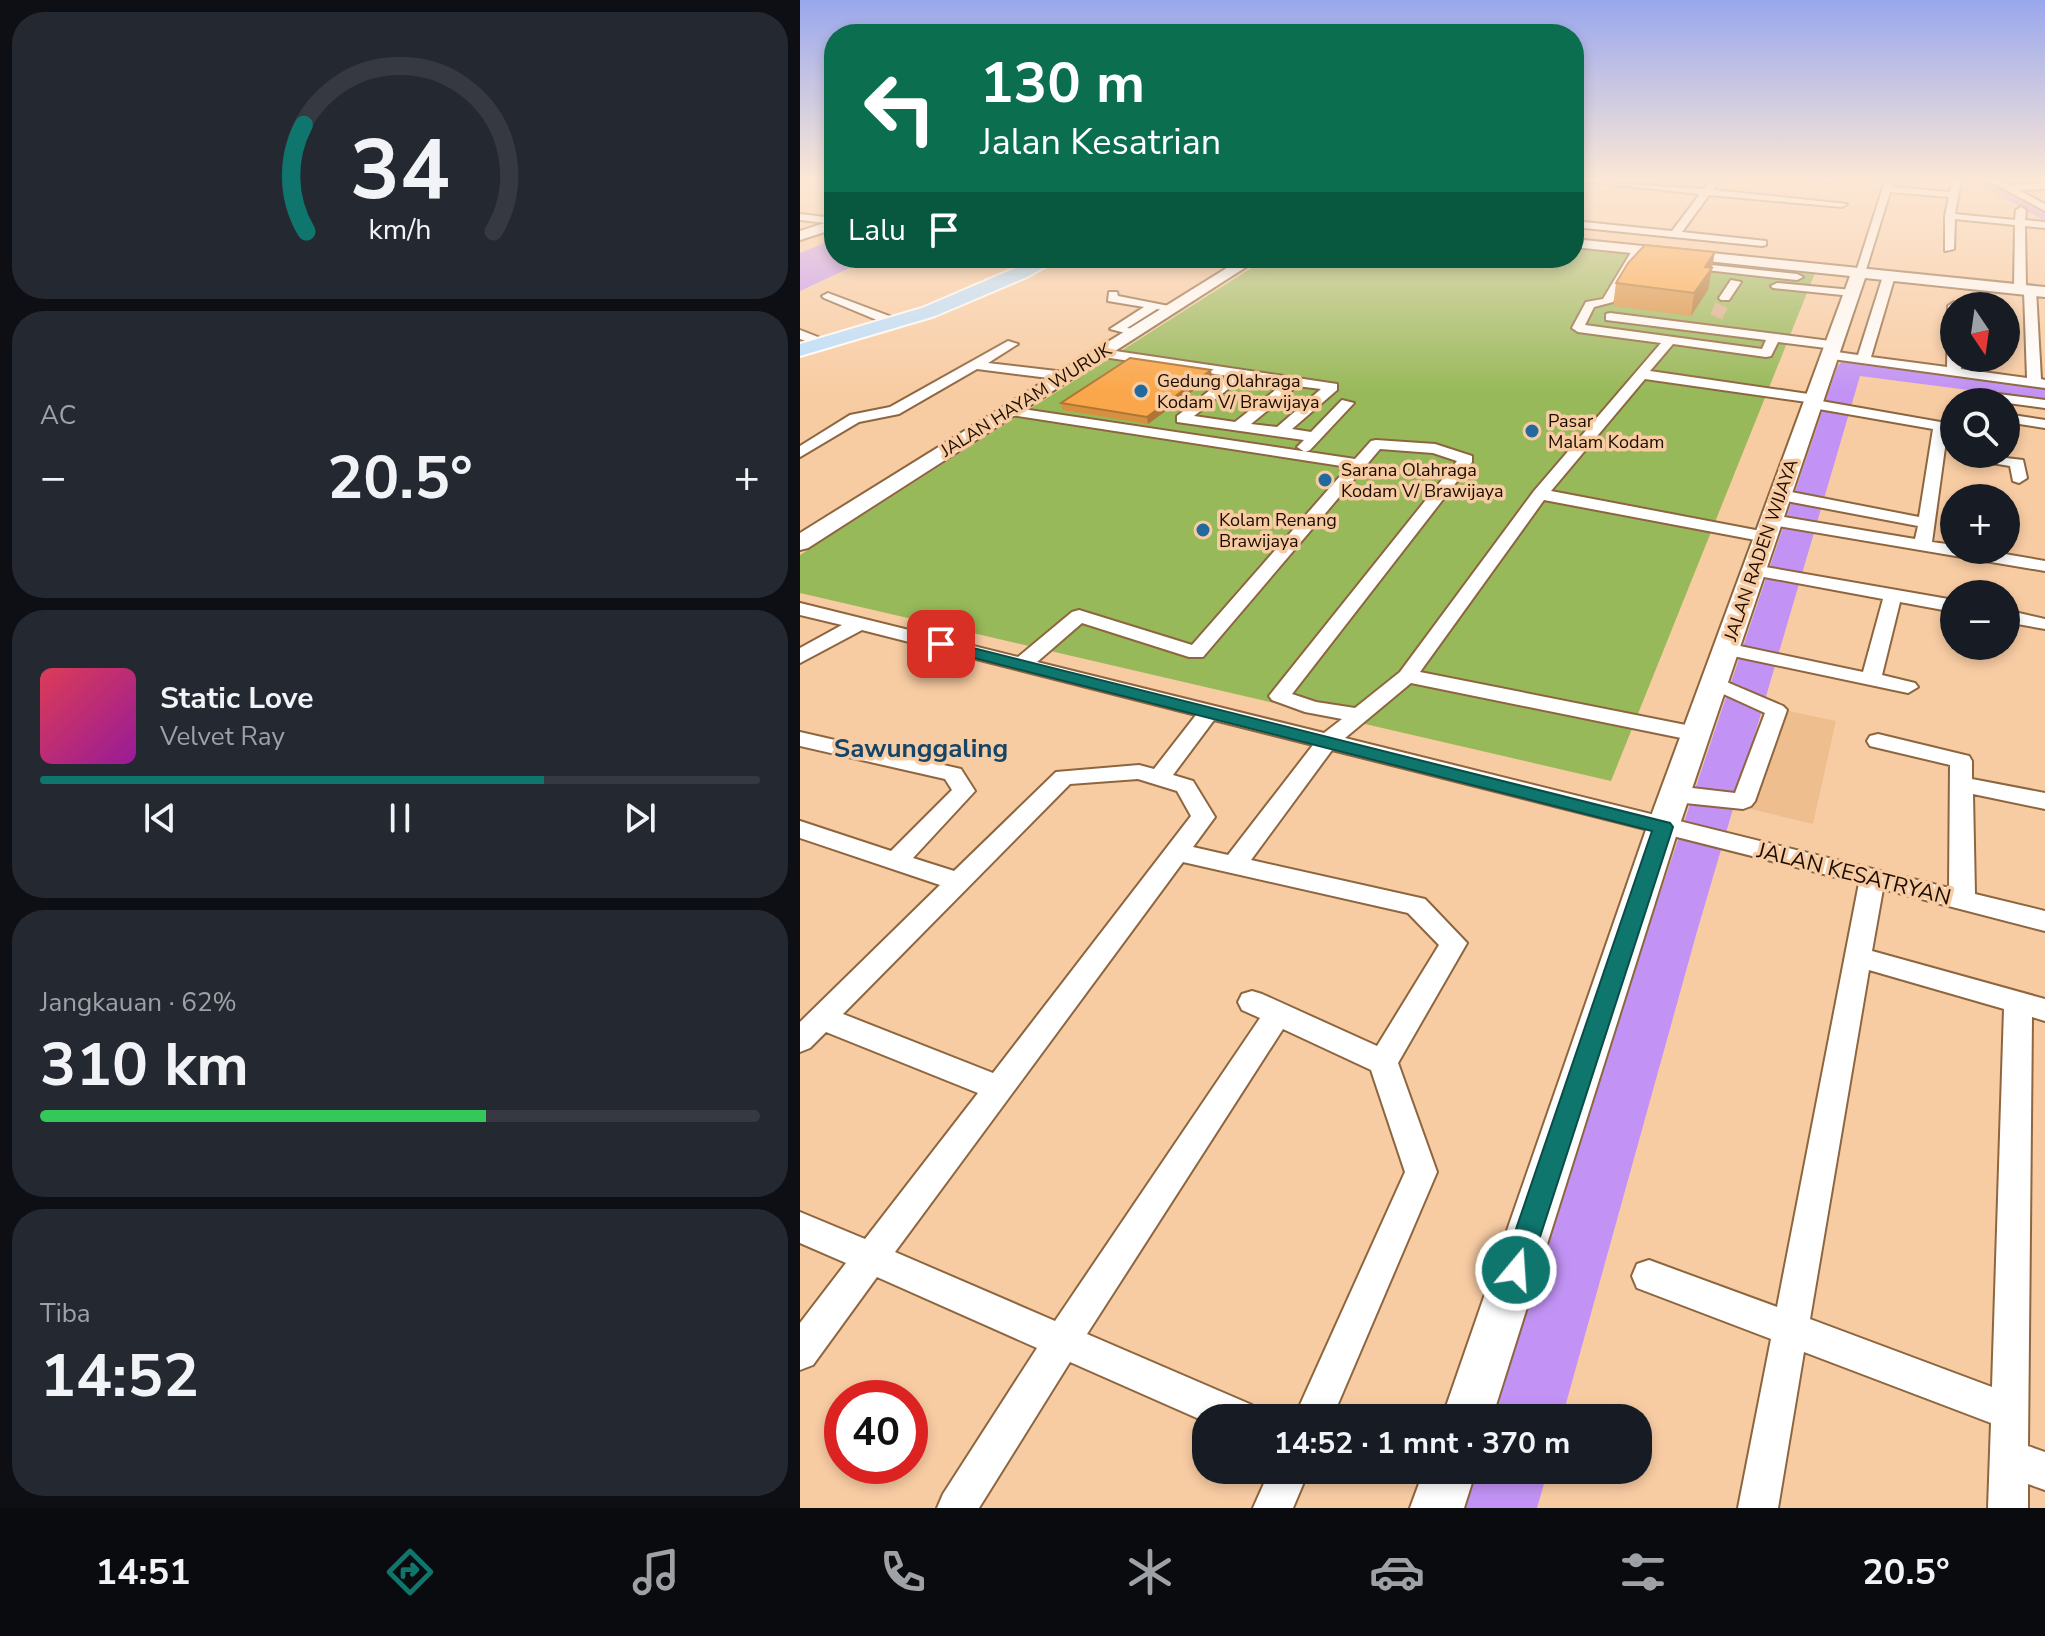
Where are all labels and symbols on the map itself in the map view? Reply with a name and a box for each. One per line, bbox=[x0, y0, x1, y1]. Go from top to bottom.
north arrow bbox=[1940, 292, 2020, 372]
street label: JALAN HAYAM WURUK bbox=[935, 337, 1117, 463]
place label: Gedung Olahraga Kodam V/ Brawijaya bbox=[1157, 369, 1319, 414]
marker: Gedung Olahraga Kodam V/ Brawijaya bbox=[1132, 382, 1150, 400]
place label: Pasar Malam Kodam bbox=[1548, 409, 1664, 454]
marker: Pasar Malam Kodam bbox=[1523, 422, 1541, 440]
street label: JALAN RADEN WIJAYA bbox=[1718, 456, 1803, 645]
place label: Sarana Olahraga Kodam V/ Brawijaya bbox=[1341, 458, 1503, 503]
marker: Sarana Olahraga Kodam V/ Brawijaya bbox=[1316, 471, 1334, 489]
place label: Kolam Renang Brawijaya bbox=[1219, 508, 1337, 553]
marker: Kolam Renang Brawijaya bbox=[1194, 521, 1212, 539]
pin bbox=[907, 610, 975, 678]
district label: Sawunggaling bbox=[834, 731, 1008, 766]
street label: JALAN KESATRYAN bbox=[1753, 835, 1954, 913]
position arrow bbox=[1474, 1228, 1558, 1312]
speed limit sign: 40 bbox=[824, 1380, 928, 1484]

